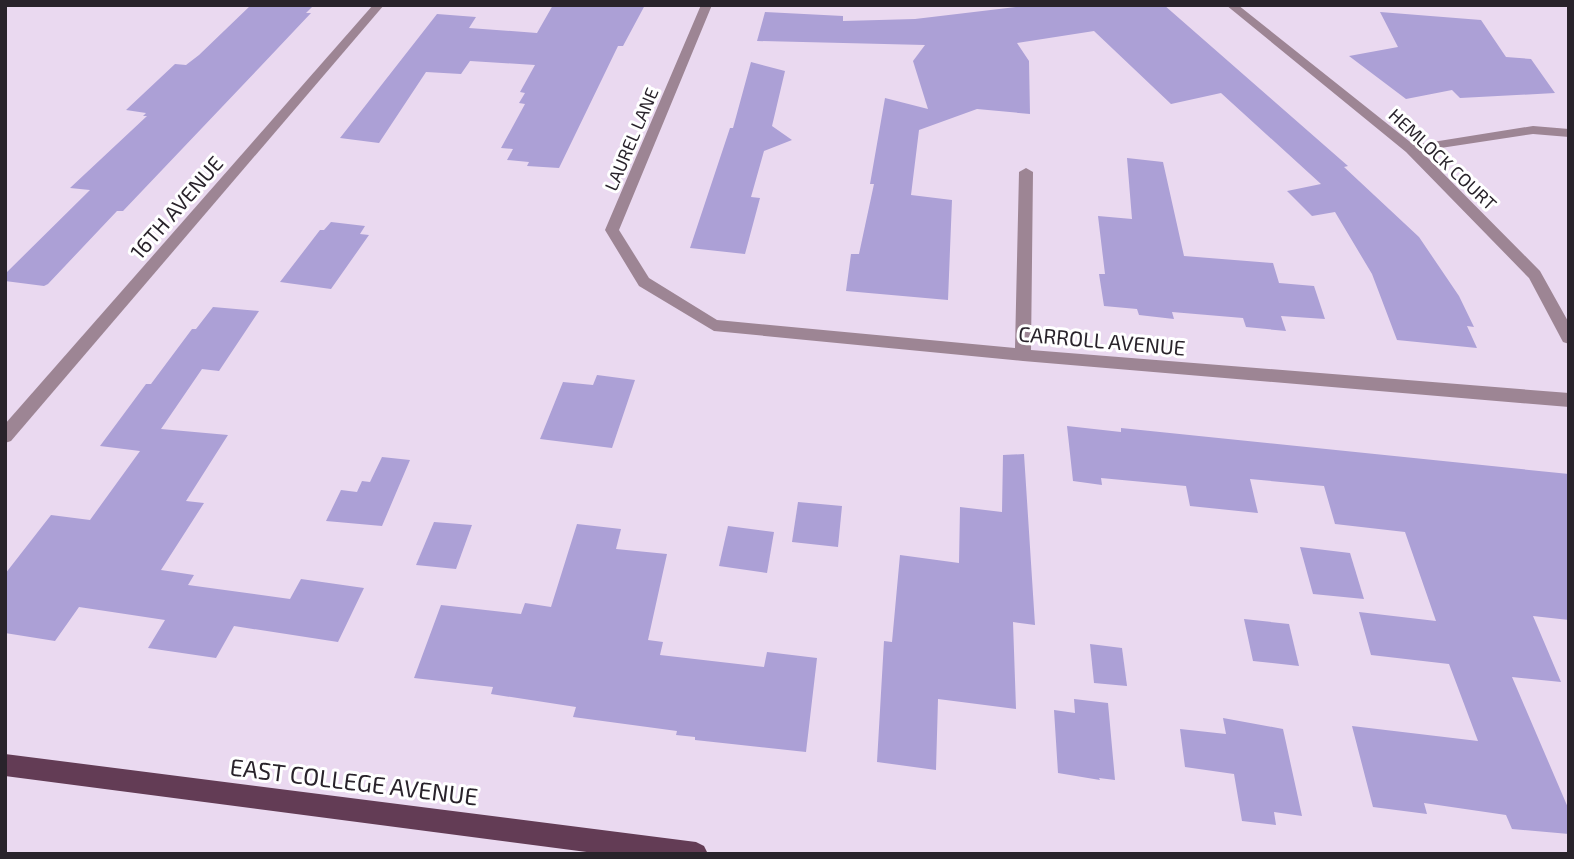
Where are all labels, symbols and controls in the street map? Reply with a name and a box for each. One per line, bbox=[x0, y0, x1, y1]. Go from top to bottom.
street label: LAUREL LANE bbox=[599, 84, 663, 194]
street label: HEMLOCK COURT bbox=[1385, 104, 1502, 215]
street label: 16TH AVENUE bbox=[125, 150, 227, 264]
street label: CARROLL AVENUE bbox=[1017, 320, 1187, 360]
street label: EAST COLLEGE AVENUE bbox=[228, 751, 480, 811]

